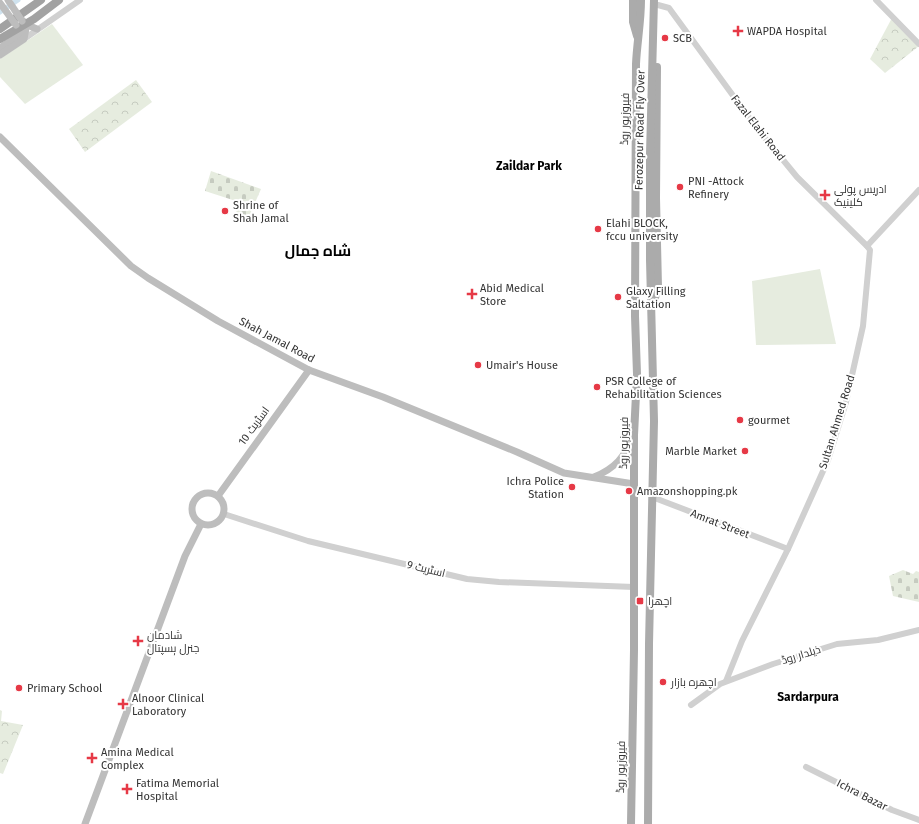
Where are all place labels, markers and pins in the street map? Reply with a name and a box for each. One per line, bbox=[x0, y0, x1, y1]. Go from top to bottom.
marker: WAPDA Hospital bbox=[732, 25, 744, 37]
place label: WAPDA Hospital bbox=[747, 25, 827, 38]
place label: SCB bbox=[673, 32, 692, 45]
marker: SCB bbox=[660, 33, 670, 43]
place label: PNI -Attock Refinery bbox=[688, 175, 744, 201]
marker: PNI -Attock Refinery bbox=[675, 182, 685, 192]
place label: ادریس پولی کلینیک bbox=[834, 183, 887, 209]
marker: ادریس پولی کلینیک bbox=[819, 189, 831, 201]
place label: Shrine of Shah Jamal bbox=[233, 199, 289, 225]
marker: Shrine of Shah Jamal bbox=[220, 206, 230, 216]
place label: Elahi BLOCK, fccu university bbox=[606, 217, 679, 243]
marker: Elahi BLOCK, fccu university bbox=[593, 224, 603, 234]
place label: Abid Medical Store bbox=[480, 282, 544, 308]
place label: Glaxy Filling Saltation bbox=[626, 285, 686, 311]
marker: Abid Medical Store bbox=[467, 289, 477, 299]
marker: Glaxy Filling Saltation bbox=[613, 292, 623, 302]
place label: Umair's House bbox=[486, 359, 558, 372]
marker: Umair's House bbox=[473, 360, 483, 370]
place label: PSR College of Rehabilitation Sciences bbox=[605, 375, 722, 401]
marker: PSR College of Rehabilitation Sciences bbox=[592, 382, 602, 392]
place label: gourmet bbox=[748, 414, 790, 427]
marker: gourmet bbox=[735, 415, 745, 425]
place label: Marble Market bbox=[665, 445, 737, 458]
marker: Marble Market bbox=[740, 446, 750, 456]
place label: Ichra Police Station bbox=[506, 475, 564, 501]
marker: Ichra Police Station bbox=[567, 482, 577, 492]
place label: Amazonshopping.pk bbox=[637, 485, 738, 498]
marker: Amazonshopping.pk bbox=[624, 486, 634, 496]
place label: اچھرا bbox=[648, 595, 672, 608]
marker: اچھرا bbox=[635, 596, 645, 606]
place label: شادمان جنرل ہسپتال bbox=[147, 629, 199, 656]
marker: شادمان جنرل ہسپتال bbox=[132, 635, 144, 647]
place label: اچھرہ بازار bbox=[670, 676, 717, 689]
marker: اچھرہ بازار bbox=[658, 677, 668, 687]
place label: Primary School bbox=[27, 682, 102, 695]
marker: Primary School bbox=[14, 683, 24, 693]
place label: Alnoor Clinical Laboratory bbox=[132, 692, 204, 718]
marker: Alnoor Clinical Laboratory bbox=[117, 698, 129, 710]
place label: Amina Medical Complex bbox=[101, 746, 174, 772]
marker: Amina Medical Complex bbox=[86, 752, 98, 764]
place label: Fatima Memorial Hospital bbox=[136, 777, 219, 803]
marker: Fatima Memorial Hospital bbox=[121, 783, 133, 795]

